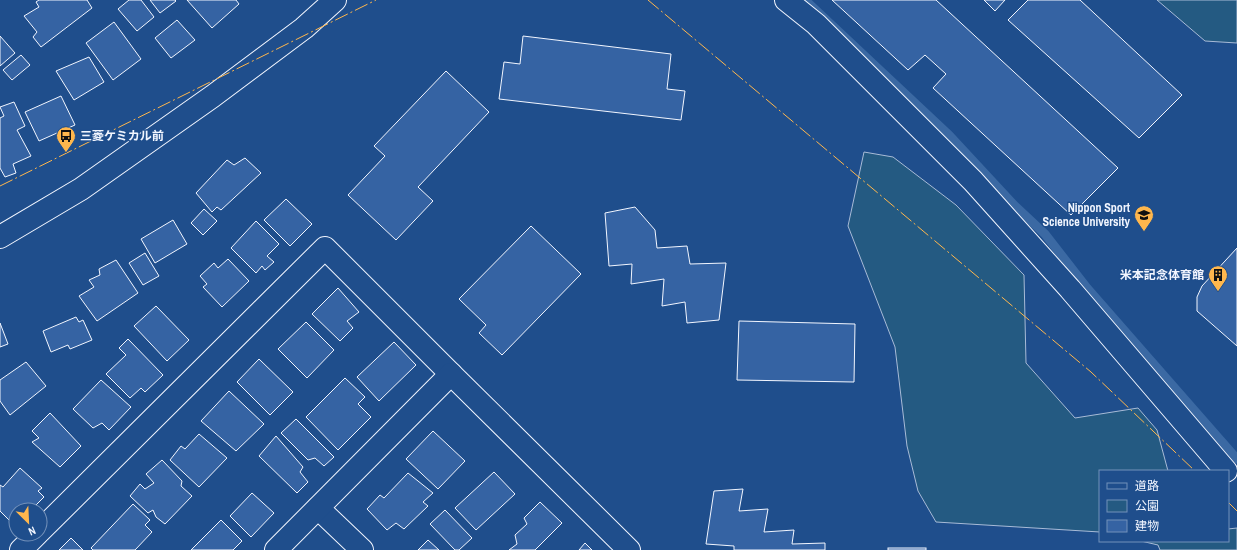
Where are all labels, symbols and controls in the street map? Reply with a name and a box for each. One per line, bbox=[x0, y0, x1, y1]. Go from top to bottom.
bus stop icon: 三菱ケミカル前 bbox=[55, 125, 77, 153]
place label: 三菱ケミカル前 bbox=[80, 128, 164, 144]
place label: Nippon Sport Science University bbox=[1042, 200, 1131, 230]
school or university icon: Nippon Sport Science University bbox=[1133, 204, 1155, 232]
building icon: 米本記念体育館 bbox=[1207, 264, 1229, 292]
place label: 米本記念体育館 bbox=[1120, 267, 1204, 283]
legend bbox=[1099, 470, 1229, 542]
text: 道路 bbox=[1135, 478, 1159, 494]
text: 公園 bbox=[1135, 498, 1159, 514]
north arrow bbox=[8, 502, 48, 542]
text: 建物 bbox=[1135, 518, 1159, 534]
text: N bbox=[26, 523, 38, 539]

